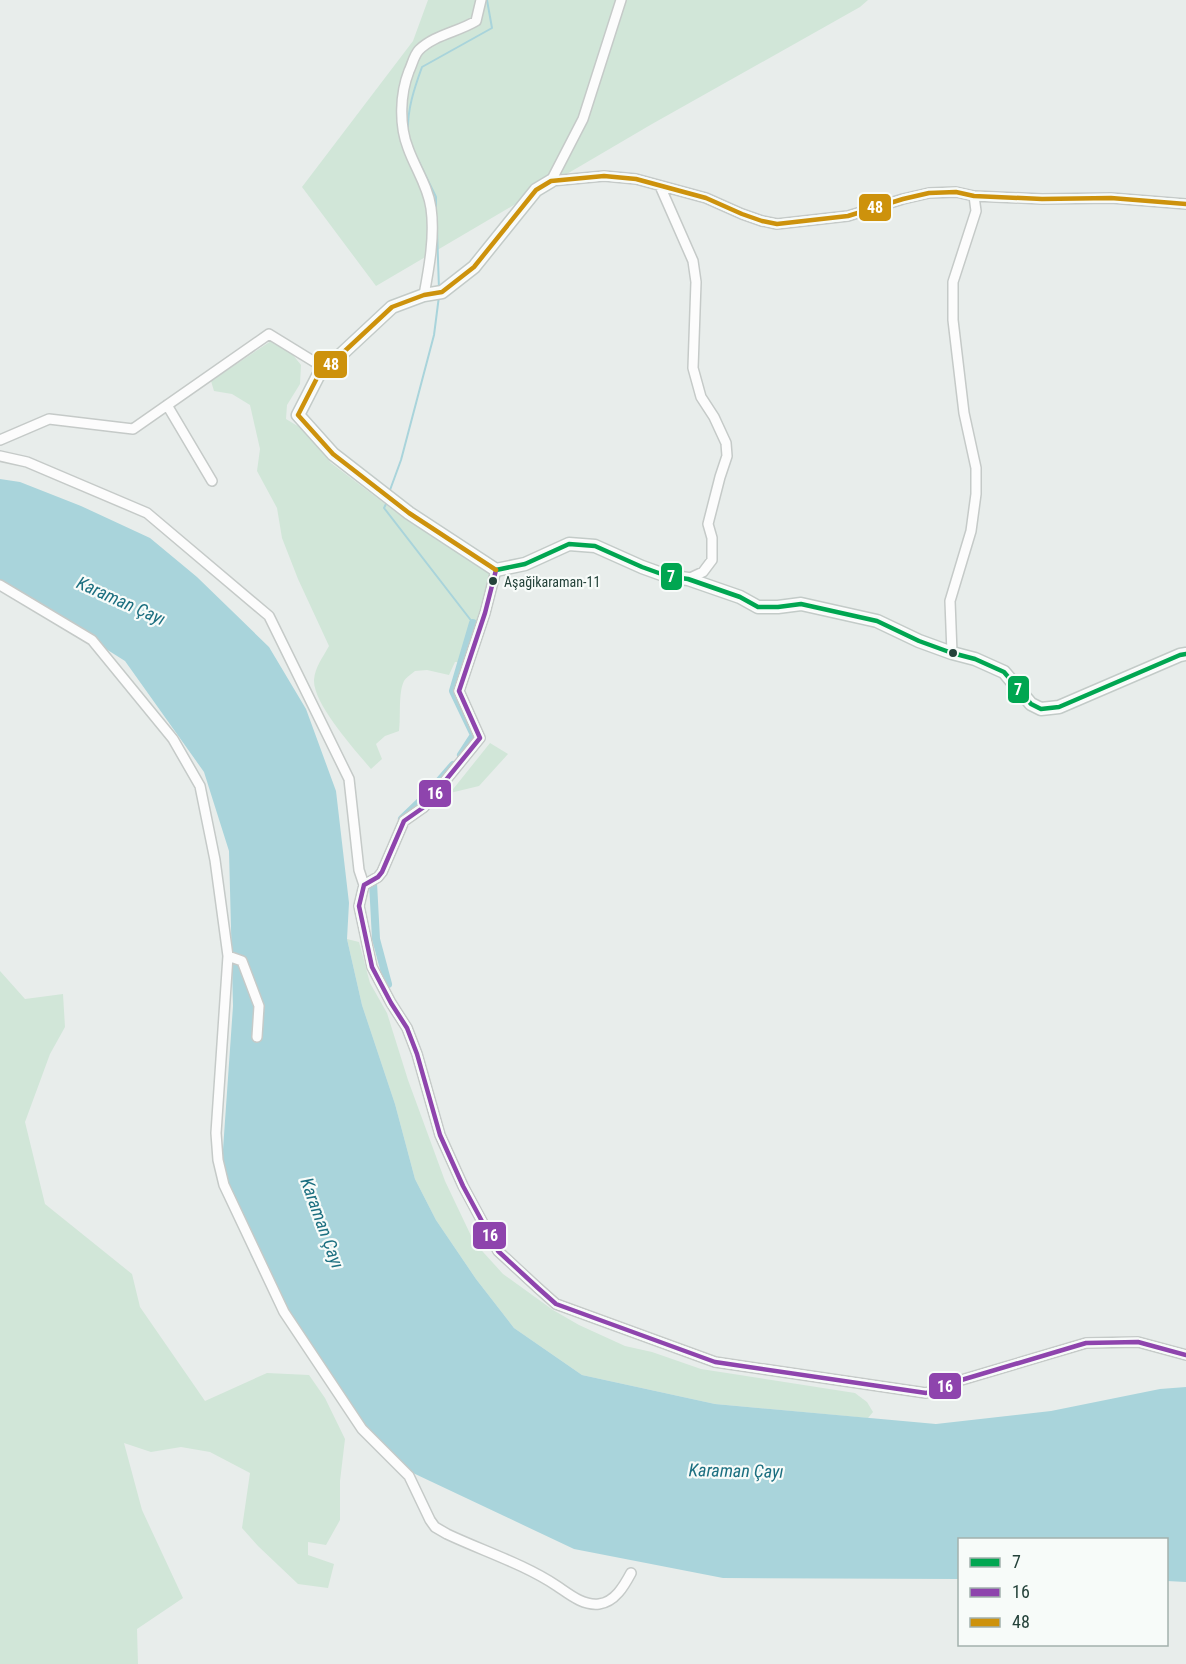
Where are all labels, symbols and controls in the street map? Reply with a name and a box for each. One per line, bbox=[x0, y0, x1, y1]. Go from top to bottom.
line badge: 48 bbox=[858, 193, 892, 222]
text: 48 bbox=[867, 198, 883, 217]
line badge: 48 bbox=[313, 350, 348, 379]
text: 48 bbox=[323, 355, 339, 374]
line badge: 7 bbox=[660, 562, 683, 591]
text: 7 bbox=[667, 567, 675, 586]
water label: Karaman Çayı bbox=[74, 572, 169, 629]
place label: Aşağikaraman-11 bbox=[504, 574, 600, 590]
marker: Aşağikaraman-11 bbox=[487, 575, 499, 587]
unlabelled marker bbox=[947, 647, 959, 659]
line badge: 7 bbox=[1007, 675, 1030, 704]
text: 7 bbox=[1014, 680, 1022, 699]
line badge: 16 bbox=[418, 779, 452, 808]
text: 16 bbox=[427, 784, 443, 803]
water label: Karaman Çayı bbox=[296, 1175, 349, 1271]
line badge: 16 bbox=[472, 1221, 507, 1250]
text: 16 bbox=[482, 1226, 498, 1245]
line badge: 16 bbox=[928, 1372, 962, 1400]
text: 16 bbox=[937, 1377, 953, 1396]
water label: Karaman Çayı bbox=[688, 1459, 784, 1482]
legend bbox=[958, 1538, 1168, 1646]
text: 7 bbox=[1012, 1551, 1021, 1572]
text: 16 bbox=[1012, 1581, 1030, 1602]
text: 48 bbox=[1012, 1611, 1030, 1632]

